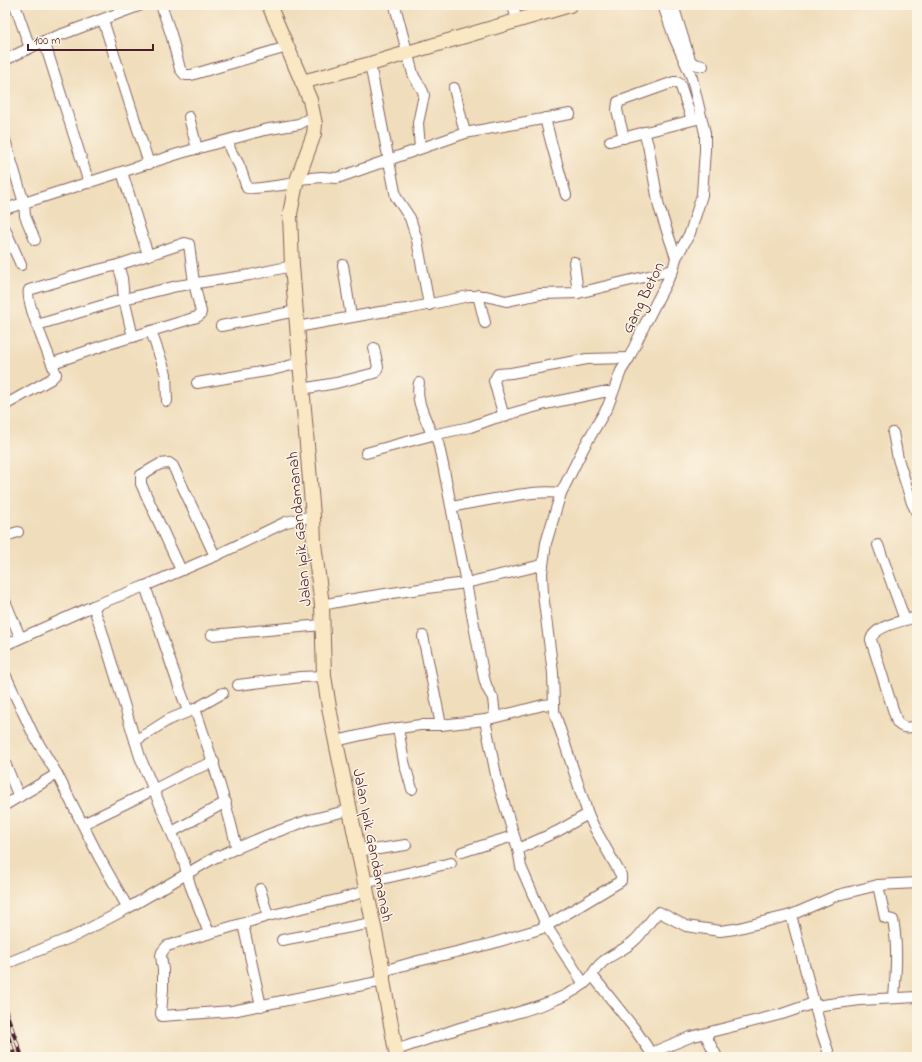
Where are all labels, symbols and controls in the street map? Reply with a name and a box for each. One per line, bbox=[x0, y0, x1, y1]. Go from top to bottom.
scale bar bbox=[28, 26, 153, 52]
text: 100 m bbox=[34, 32, 61, 50]
street label: Gang Beton bbox=[616, 258, 672, 338]
street label: Jalan Ipik Gandamanah bbox=[281, 450, 319, 607]
street label: Jalan Ipik Gandamanah bbox=[345, 767, 399, 924]

